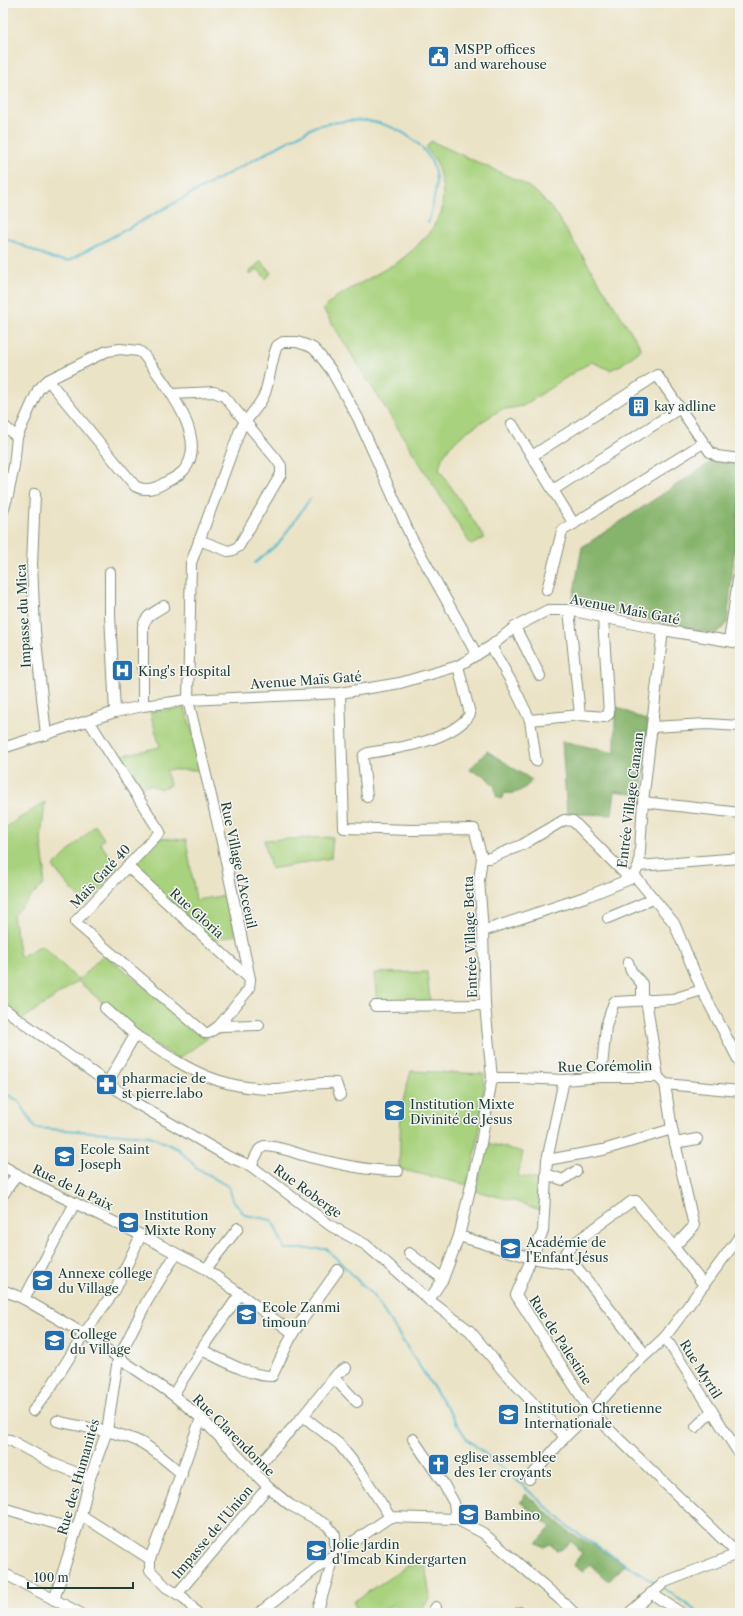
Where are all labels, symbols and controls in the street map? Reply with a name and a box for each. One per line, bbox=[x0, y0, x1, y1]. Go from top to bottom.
place label: MSPP offices and warehouse bbox=[454, 41, 547, 72]
public building icon: MSPP offices and warehouse bbox=[426, 43, 452, 69]
building icon: kay adline bbox=[626, 393, 652, 419]
place label: kay adline bbox=[654, 398, 716, 414]
street label: Impasse du Mica bbox=[12, 563, 34, 668]
street label: Avenue Maïs Gaté bbox=[568, 590, 681, 628]
hospital icon: King's Hospital bbox=[110, 658, 136, 684]
place label: King's Hospital bbox=[138, 663, 231, 679]
street label: Avenue Maïs Gaté bbox=[249, 668, 362, 692]
street label: Entrée Village Canaan bbox=[614, 731, 646, 869]
street label: Rue Village d'Acceuil bbox=[218, 800, 260, 930]
street label: Maïs Gaté 40 bbox=[66, 841, 134, 911]
street label: Entrée Village Betta bbox=[460, 875, 480, 998]
street label: Rue Gloria bbox=[167, 885, 227, 941]
street label: Rue Corémolin bbox=[557, 1057, 653, 1075]
place label: pharmacie de st pierre.labo bbox=[122, 1070, 206, 1101]
pharmacy icon: pharmacie de st pierre.labo bbox=[93, 1072, 119, 1098]
place label: Institution Mixte Divinité de Jesus bbox=[410, 1096, 514, 1127]
school or university icon: Institution Mixte Divinité de Jesus bbox=[382, 1098, 408, 1124]
place label: Ecole Saint Joseph bbox=[78, 1141, 150, 1172]
school or university icon: Ecole Saint Joseph bbox=[52, 1143, 78, 1169]
street label: Rue de la Paix bbox=[30, 1161, 116, 1214]
street label: Rue Roberge bbox=[271, 1161, 345, 1221]
place label: Institution Mixte Rony bbox=[144, 1207, 217, 1238]
school or university icon: Institution Mixte Rony bbox=[116, 1209, 142, 1235]
place label: Académie de l'Enfant Jésus bbox=[525, 1234, 609, 1265]
school or university icon: Académie de l'Enfant Jésus bbox=[497, 1236, 523, 1262]
place label: Annexe college du Village bbox=[57, 1265, 153, 1296]
school or university icon: Annexe college du Village bbox=[30, 1267, 56, 1293]
street label: Rue de Palestine bbox=[526, 1293, 596, 1387]
place label: Ecole Zanmi timoun bbox=[262, 1299, 340, 1330]
school or university icon: Ecole Zanmi timoun bbox=[234, 1301, 260, 1327]
place label: College du Village bbox=[70, 1326, 131, 1357]
school or university icon: College du Village bbox=[41, 1328, 67, 1354]
street label: Rue Myrtil bbox=[677, 1337, 725, 1401]
street label: Rue Clarendonne bbox=[190, 1391, 278, 1479]
place label: Institution Chretienne Internationale bbox=[524, 1400, 662, 1431]
school or university icon: Institution Chretienne Internationale bbox=[495, 1402, 521, 1428]
street label: Rue des Humanités bbox=[54, 1417, 102, 1537]
place label: eglise assemblee des 1er croyants bbox=[454, 1449, 556, 1480]
church icon: eglise assemblee des 1er croyants bbox=[426, 1451, 452, 1477]
street label: Impasse de l'Union bbox=[168, 1482, 256, 1582]
school or university icon: Bambino bbox=[456, 1502, 482, 1528]
place label: Bambino bbox=[484, 1507, 540, 1523]
place label: Jolie Jardin d'Imcab Kindergarten bbox=[330, 1536, 467, 1567]
school or university icon: Jolie Jardin d'Imcab Kindergarten bbox=[303, 1538, 329, 1564]
scale bar bbox=[28, 1564, 133, 1590]
text: 100 m bbox=[34, 1570, 69, 1585]

